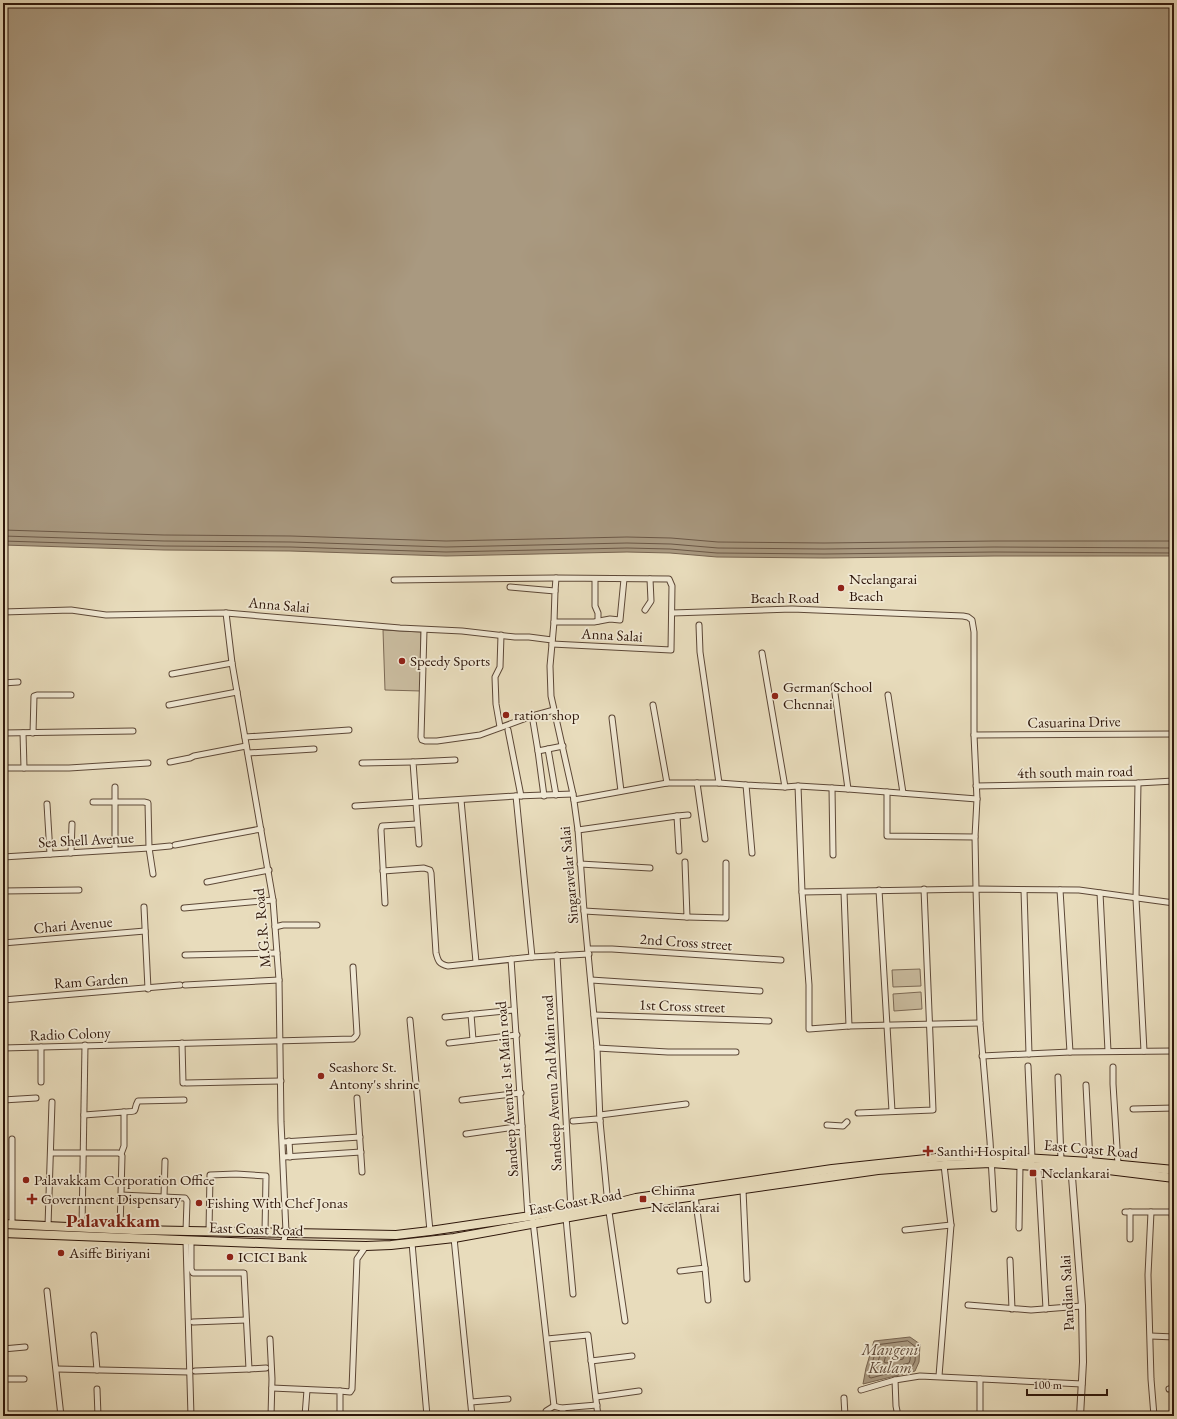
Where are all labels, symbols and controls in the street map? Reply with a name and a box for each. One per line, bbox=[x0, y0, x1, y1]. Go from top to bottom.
place label: Neelangarai Beach bbox=[849, 569, 917, 605]
marker: Neelangarai Beach bbox=[836, 583, 846, 593]
street label: Beach Road bbox=[751, 588, 820, 607]
street label: Anna Salai bbox=[247, 592, 311, 617]
street label: Anna Salai bbox=[580, 623, 644, 646]
place label: Speedy Sports bbox=[410, 651, 490, 670]
marker: Speedy Sports bbox=[397, 656, 407, 666]
place label: German School Chennai bbox=[783, 677, 873, 713]
marker: German School Chennai bbox=[770, 691, 780, 701]
place label: ration shop bbox=[514, 705, 580, 724]
marker: ration shop bbox=[501, 710, 511, 720]
street label: Casuarina Drive bbox=[1027, 711, 1121, 732]
street label: 4th south main road bbox=[1017, 761, 1134, 782]
street label: Singaravelar Salai bbox=[555, 825, 582, 925]
street label: Sea Shell Avenue bbox=[38, 828, 134, 851]
street label: M.G.R. Road bbox=[249, 887, 274, 968]
street label: Chari Avenue bbox=[33, 912, 113, 937]
street label: 2nd Cross street bbox=[639, 929, 733, 954]
street label: Ram Garden bbox=[53, 968, 129, 993]
street label: Sandeep Avenu 2nd Main road bbox=[537, 994, 566, 1172]
street label: 1st Cross street bbox=[639, 994, 726, 1017]
street label: Sandeep Avenue 1st Main road bbox=[491, 1000, 522, 1178]
street label: Radio Colony bbox=[29, 1023, 111, 1044]
place label: Seashore St. Antony's shrine bbox=[328, 1057, 419, 1093]
marker: Seashore St. Antony's shrine bbox=[316, 1071, 326, 1081]
street label: East Coast Road bbox=[1043, 1135, 1139, 1162]
place label: Santhi Hospital bbox=[937, 1141, 1028, 1160]
marker: Santhi Hospital bbox=[922, 1145, 934, 1157]
place label: Neelankarai bbox=[1041, 1163, 1110, 1182]
marker: Neelankarai bbox=[1028, 1168, 1038, 1178]
place label: Palavakkam Corporation Office bbox=[34, 1170, 215, 1189]
marker: Palavakkam Corporation Office bbox=[21, 1175, 31, 1185]
place label: Chinna Neelankarai bbox=[651, 1180, 720, 1216]
street label: East Coast Road bbox=[527, 1184, 623, 1219]
place label: Government Dispensary bbox=[41, 1189, 181, 1208]
marker: Government Dispensary bbox=[26, 1193, 38, 1205]
place label: Fishing With Chef Jonas bbox=[207, 1193, 348, 1212]
marker: Chinna Neelankarai bbox=[638, 1194, 648, 1204]
marker: Fishing With Chef Jonas bbox=[194, 1198, 204, 1208]
district label: Palavakkam bbox=[66, 1208, 161, 1233]
street label: East Coast Road bbox=[209, 1217, 304, 1240]
place label: Asiffe Biriyani bbox=[68, 1243, 150, 1262]
place label: ICICI Bank bbox=[238, 1247, 308, 1266]
marker: Asiffe Biriyani bbox=[56, 1248, 66, 1258]
marker: ICICI Bank bbox=[225, 1252, 235, 1262]
street label: Pandian Salai bbox=[1055, 1254, 1078, 1331]
water label: Mangeni Kulam bbox=[860, 1339, 920, 1378]
scale bar bbox=[1027, 1371, 1107, 1397]
text: 100 m bbox=[1033, 1377, 1063, 1393]

